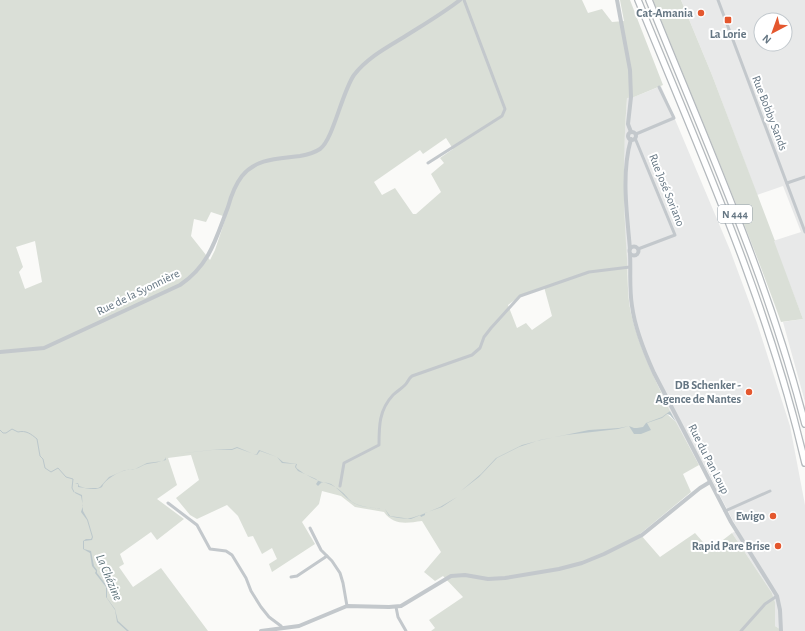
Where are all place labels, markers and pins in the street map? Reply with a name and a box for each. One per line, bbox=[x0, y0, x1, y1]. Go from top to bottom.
place label: Cat-Amania bbox=[636, 7, 693, 19]
marker: Cat-Amania bbox=[696, 8, 706, 18]
marker: La Lorie bbox=[723, 15, 733, 25]
place label: La Lorie bbox=[710, 28, 747, 40]
place label: DB Schenker - Agence de Nantes bbox=[656, 379, 741, 405]
marker: DB Schenker - Agence de Nantes bbox=[744, 387, 754, 397]
place label: Ewigo bbox=[736, 510, 765, 522]
marker: Ewigo bbox=[768, 511, 778, 521]
place label: Rapid Pare Brise bbox=[692, 540, 770, 552]
marker: Rapid Pare Brise bbox=[773, 541, 783, 551]

